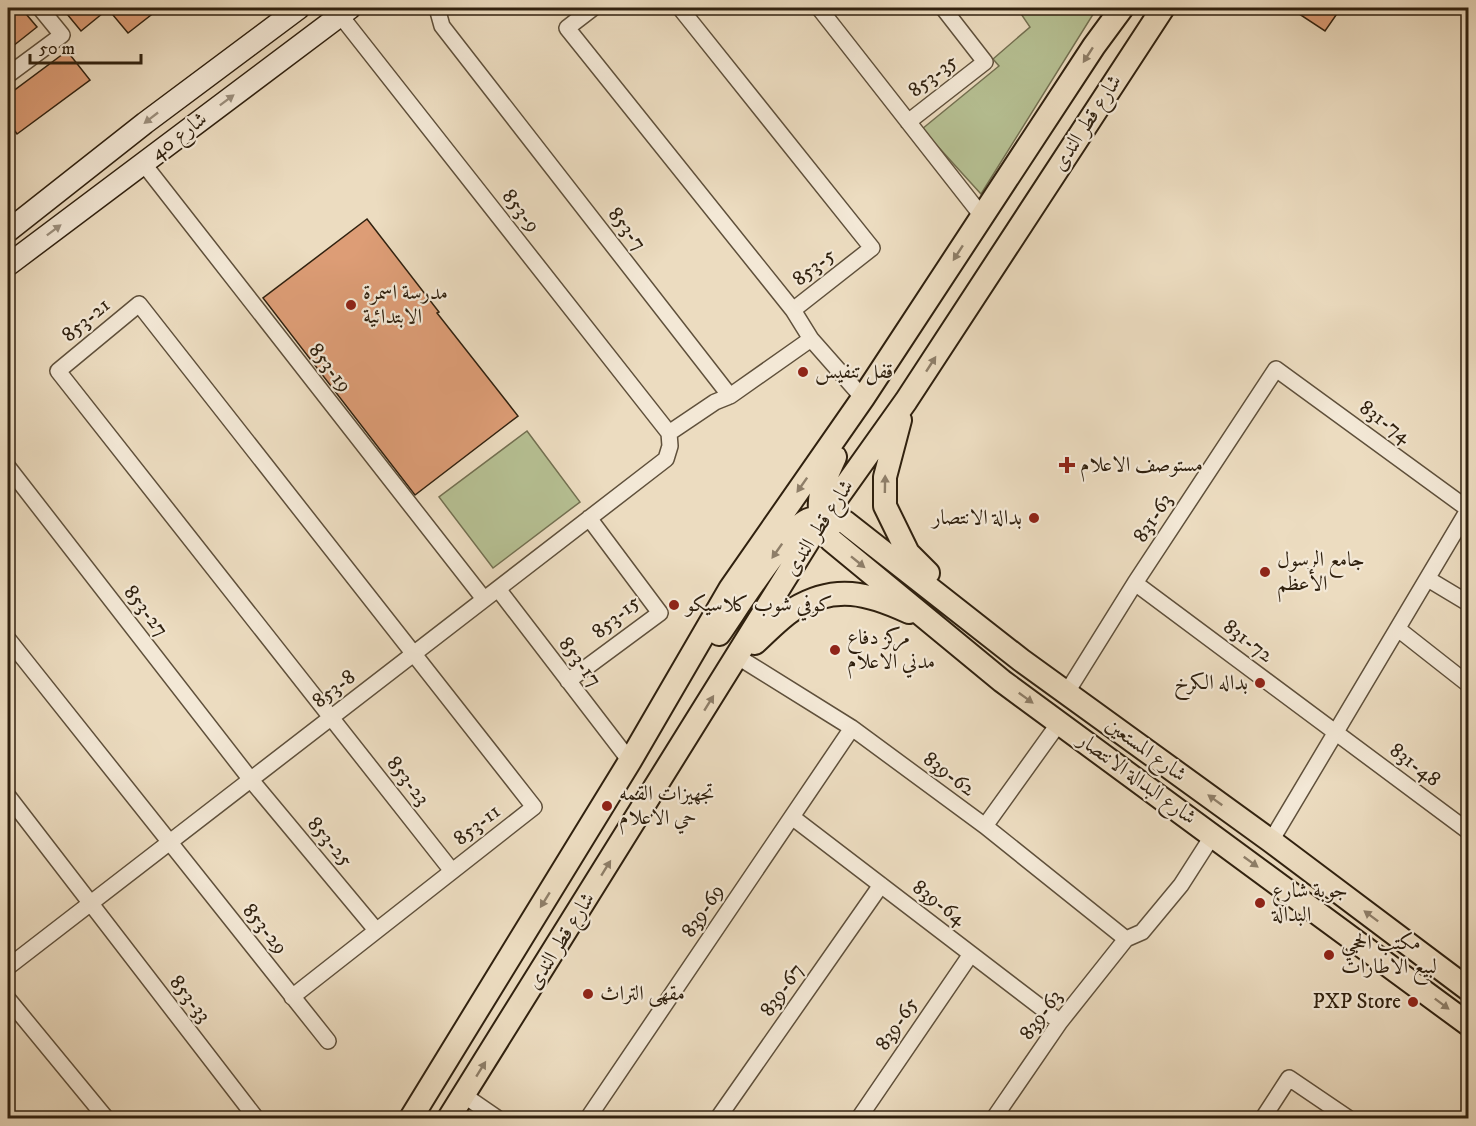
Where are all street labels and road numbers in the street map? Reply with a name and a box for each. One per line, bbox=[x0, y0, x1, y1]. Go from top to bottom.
street label: 853-35 bbox=[903, 49, 963, 103]
street label: شارع قطر الندى bbox=[1046, 70, 1131, 178]
street label: شارع 40 bbox=[145, 106, 215, 169]
street label: 853-9 bbox=[496, 184, 546, 238]
street label: 853-7 bbox=[602, 202, 652, 256]
street label: 853-5 bbox=[787, 242, 841, 292]
street label: 853-21 bbox=[56, 292, 116, 348]
street label: 853-19 bbox=[303, 338, 357, 398]
street label: 831-74 bbox=[1354, 395, 1417, 450]
street label: شارع قطر الندى bbox=[778, 475, 863, 583]
street label: 831-63 bbox=[1128, 489, 1178, 547]
street label: 853-27 bbox=[118, 580, 174, 642]
street label: 853-15 bbox=[586, 589, 646, 645]
street label: 831-72 bbox=[1218, 614, 1279, 669]
street label: 853-17 bbox=[553, 632, 607, 692]
street label: 853-8 bbox=[307, 664, 361, 714]
street label: شارع المستعين bbox=[1098, 712, 1192, 791]
street label: شارع البدالة الانتصار bbox=[1069, 726, 1201, 834]
street label: 831-48 bbox=[1384, 737, 1446, 793]
street label: 839-62 bbox=[918, 746, 981, 802]
street label: 853-23 bbox=[381, 751, 435, 811]
street label: 853-11 bbox=[448, 799, 506, 851]
street label: 853-25 bbox=[301, 811, 359, 873]
street label: 839-64 bbox=[907, 874, 972, 932]
street label: 839-69 bbox=[676, 879, 730, 943]
street label: شارع قطر الندى bbox=[521, 888, 604, 997]
street label: 853-29 bbox=[237, 898, 293, 960]
street label: 839-67 bbox=[754, 958, 810, 1022]
street label: 853-33 bbox=[163, 970, 217, 1028]
street label: 839-63 bbox=[1014, 985, 1068, 1045]
street label: 839-65 bbox=[870, 992, 924, 1056]

